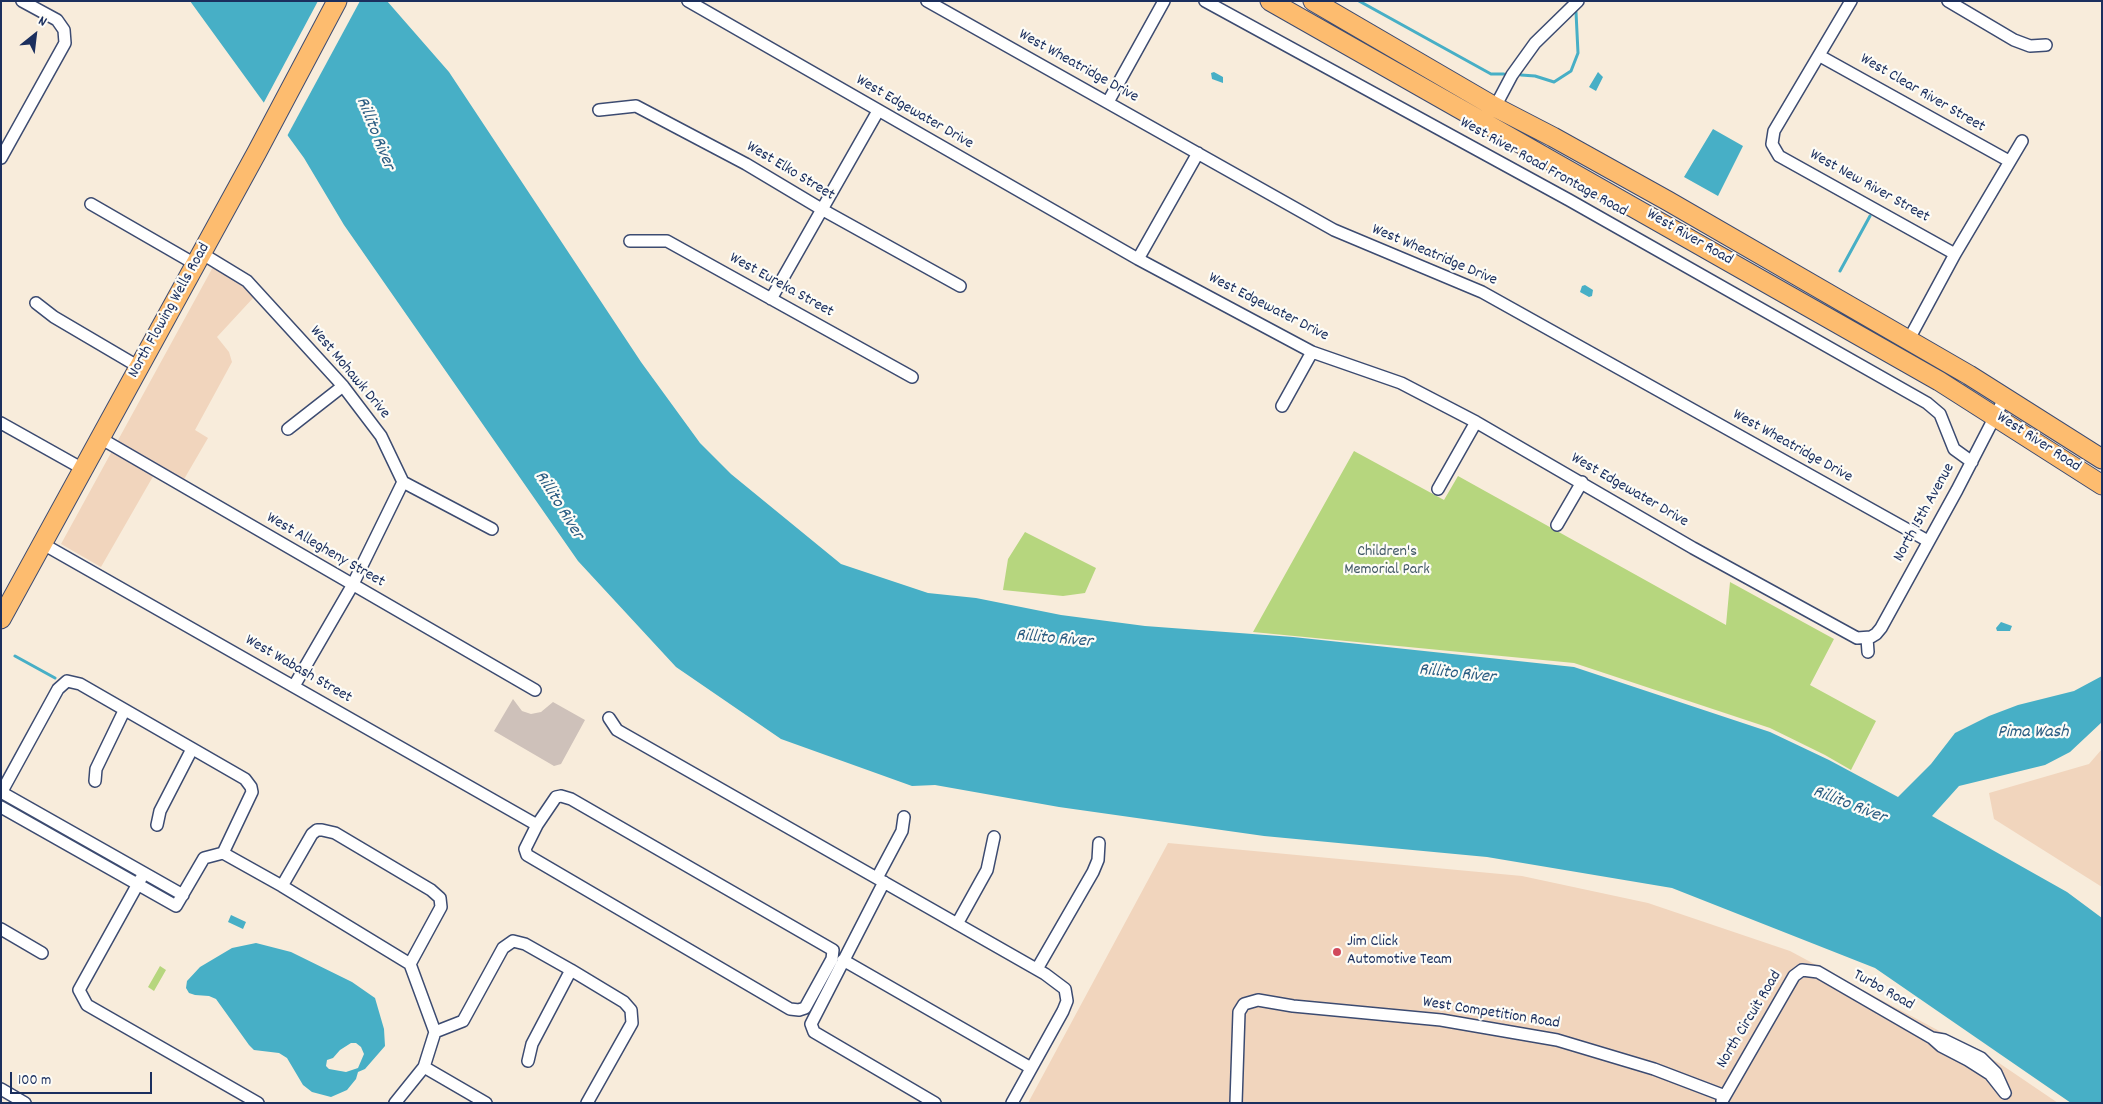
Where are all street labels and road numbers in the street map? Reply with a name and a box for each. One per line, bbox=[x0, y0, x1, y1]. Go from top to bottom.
street label: West Wheatridge Drive bbox=[1015, 26, 1141, 108]
street label: West Clear River Street bbox=[1856, 50, 1988, 138]
street label: West Edgewater Drive bbox=[852, 72, 976, 154]
street label: West River Road Frontage Road bbox=[1456, 114, 1630, 222]
street label: West Elko Street bbox=[742, 138, 838, 206]
street label: West New River Street bbox=[1806, 146, 1932, 228]
street label: West River Road bbox=[1642, 206, 1736, 270]
street label: West Wheatridge Drive bbox=[1368, 221, 1500, 291]
street label: North Flowing Wells Road bbox=[125, 240, 215, 382]
street label: West Eureka Street bbox=[725, 249, 837, 323]
street label: West Edgewater Drive bbox=[1205, 269, 1331, 347]
street label: West Mohawk Drive bbox=[305, 323, 393, 423]
street label: West Wheatridge Drive bbox=[1729, 406, 1855, 488]
street label: West River Road bbox=[1992, 409, 2084, 477]
street label: West Edgewater Drive bbox=[1567, 450, 1691, 532]
street label: North 15th Avenue bbox=[1890, 460, 1960, 566]
street label: West Allegheny Street bbox=[262, 509, 388, 593]
street label: West Wabash Street bbox=[241, 632, 355, 708]
street label: Turbo Road bbox=[1849, 966, 1917, 1016]
street label: North Circuit Road bbox=[1713, 968, 1787, 1072]
street label: West Competition Road bbox=[1421, 994, 1561, 1034]

